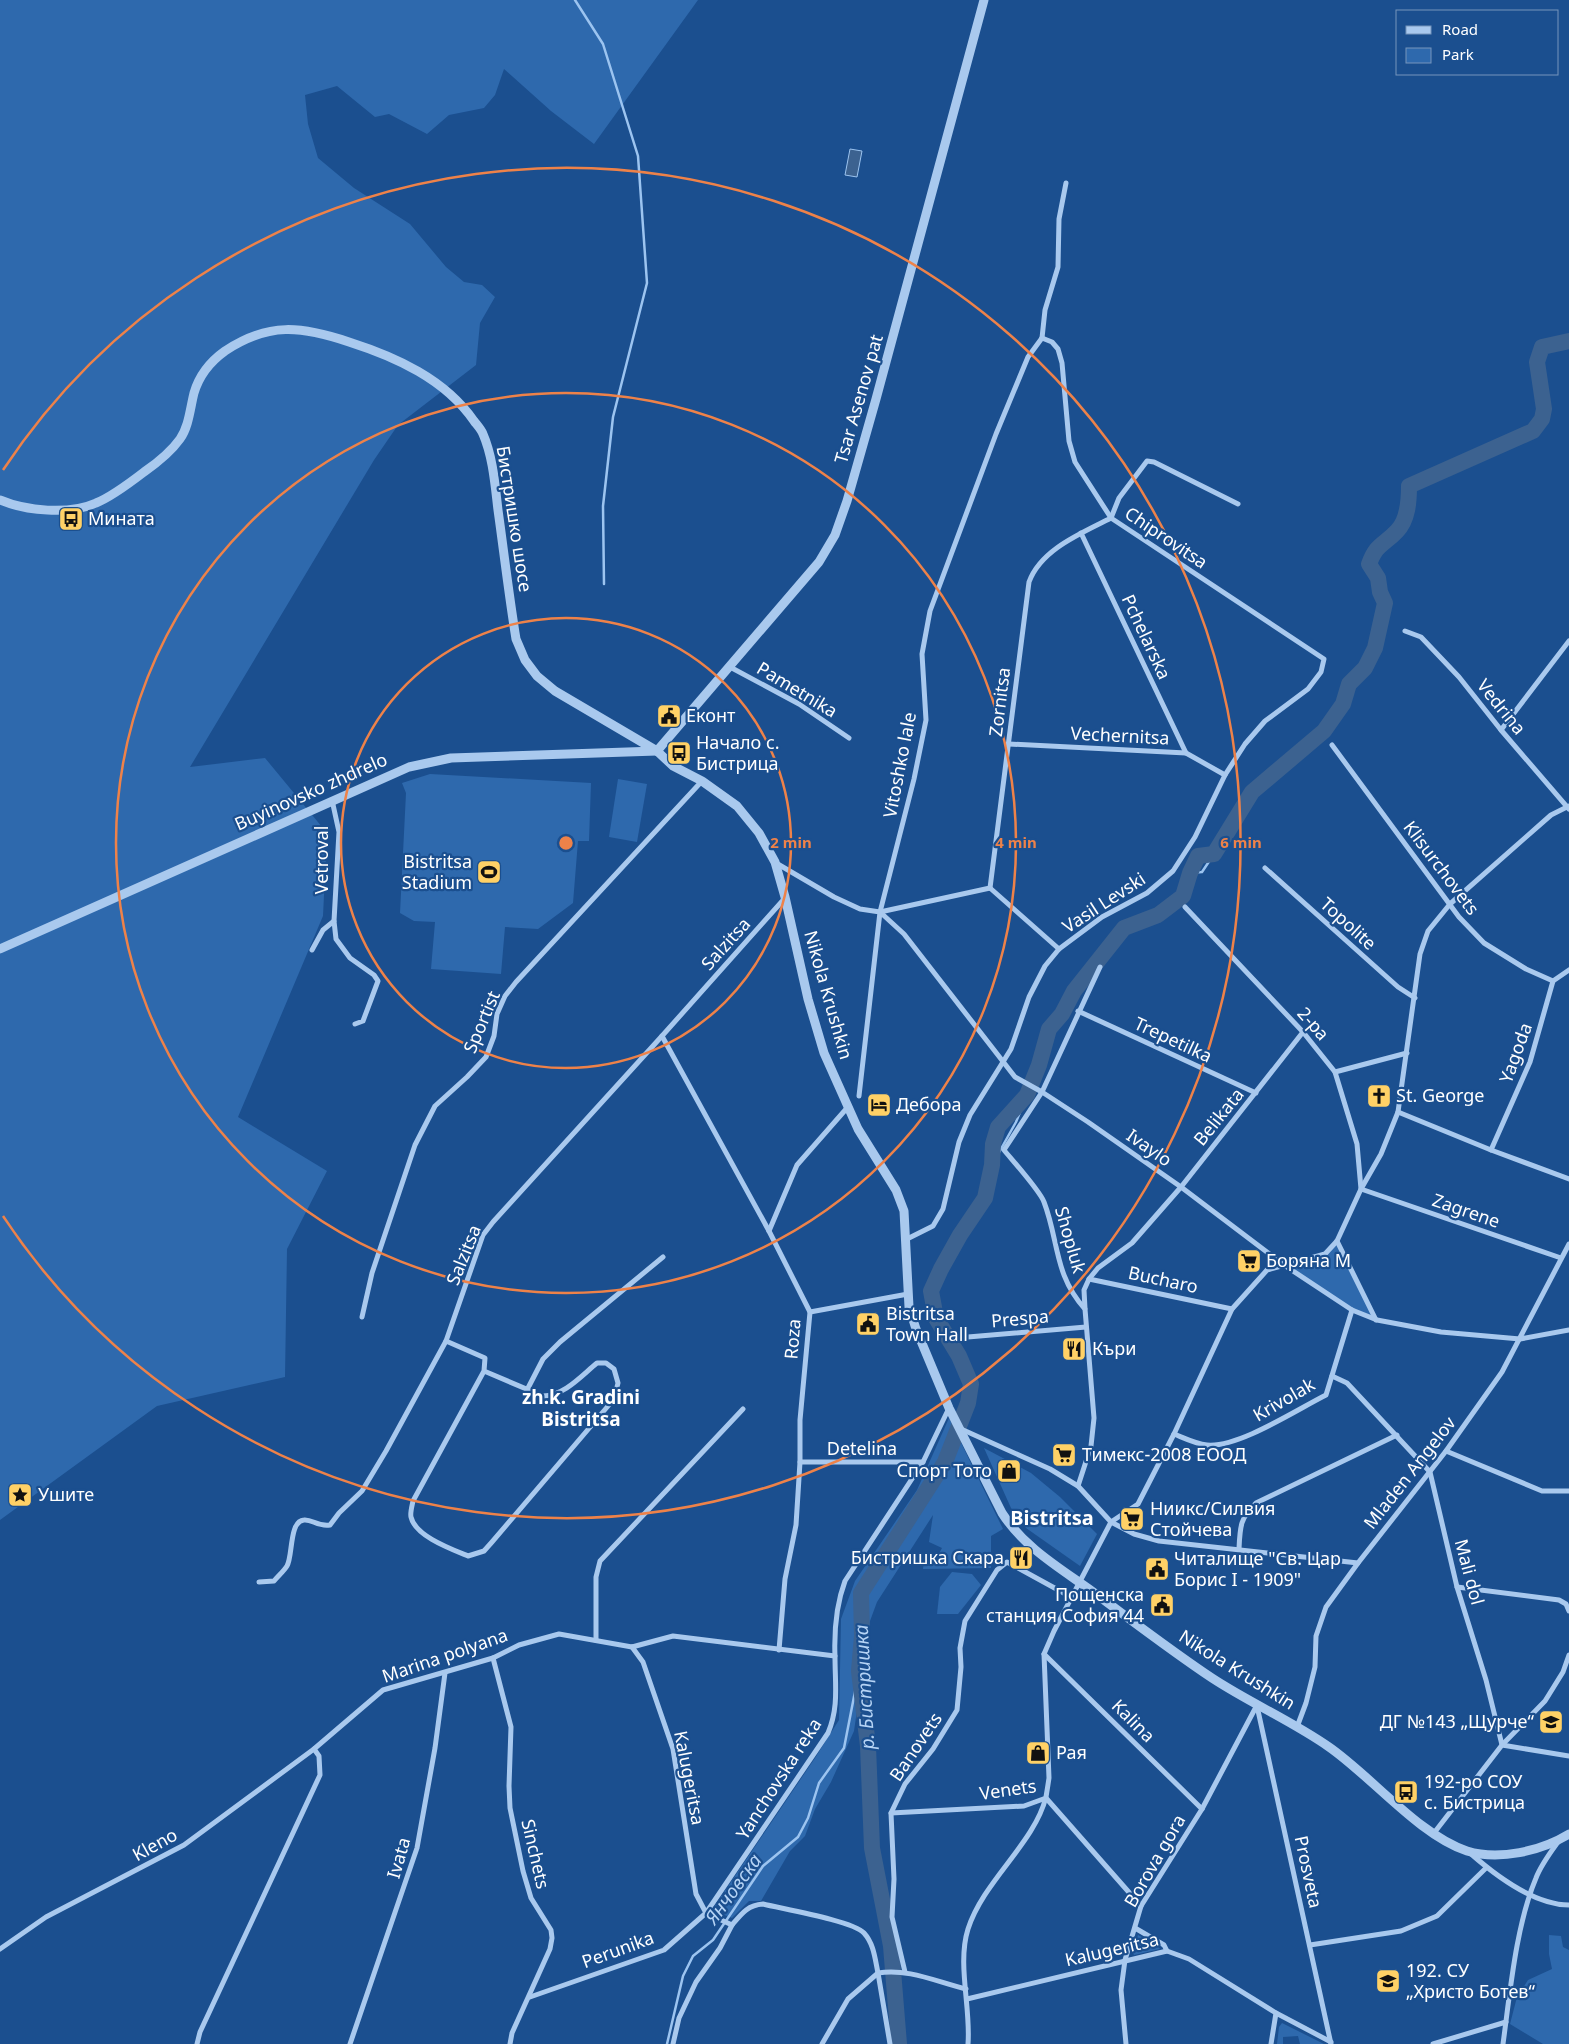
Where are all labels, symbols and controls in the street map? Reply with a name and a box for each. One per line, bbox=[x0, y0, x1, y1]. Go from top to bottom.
legend bbox=[1396, 10, 1559, 75]
text: Road bbox=[1442, 19, 1478, 39]
text: Park bbox=[1442, 44, 1474, 64]
street label: Tsar Asenov pat bbox=[828, 331, 888, 466]
street label: Бистришко шосе bbox=[492, 444, 538, 594]
street label: Chiprovitsa bbox=[1121, 501, 1213, 574]
bus stop icon: Мината bbox=[58, 506, 84, 532]
place label: Мината bbox=[88, 506, 155, 530]
street label: Pchelarska bbox=[1117, 590, 1177, 683]
street label: Pametnika bbox=[753, 656, 842, 723]
street label: Zornitsa bbox=[983, 666, 1015, 738]
street label: Vedrina bbox=[1472, 674, 1532, 739]
public building icon: Еконт bbox=[656, 703, 682, 729]
place label: Еконт bbox=[686, 703, 736, 727]
street label: Vitoshko lale bbox=[877, 710, 921, 820]
street label: Vechernitsa bbox=[1070, 720, 1170, 750]
place label: Начало с. Бистрица bbox=[696, 730, 780, 775]
bus stop icon: Начало с. Бистрица bbox=[666, 740, 692, 766]
street label: Buyinovsko zhdrelo bbox=[230, 747, 391, 836]
street label: Klisurchovets bbox=[1399, 815, 1485, 919]
street label: Vetroval bbox=[309, 826, 333, 894]
text: 2 min bbox=[770, 832, 812, 852]
text: 4 min bbox=[995, 832, 1037, 852]
text: 6 min bbox=[1220, 832, 1262, 852]
centre of rings bbox=[557, 834, 575, 852]
place label: Bistritsa Stadium bbox=[402, 849, 472, 894]
sports icon: Bistritsa Stadium bbox=[476, 859, 502, 885]
street label: Vasil Levski bbox=[1057, 866, 1150, 938]
street label: Topolite bbox=[1316, 892, 1382, 955]
street label: Salzitsa bbox=[695, 912, 755, 975]
street label: Nikola Krushkin bbox=[799, 927, 859, 1062]
street label: Sportist bbox=[457, 986, 505, 1056]
street label: 2-ра bbox=[1293, 1001, 1335, 1045]
street label: Trepetilka bbox=[1131, 1011, 1216, 1068]
street label: Yagoda bbox=[1493, 1019, 1537, 1086]
street label: Belikata bbox=[1188, 1083, 1249, 1150]
church icon: St. George bbox=[1366, 1083, 1392, 1109]
place label: St. George bbox=[1396, 1083, 1485, 1107]
hotel icon: Дебора bbox=[866, 1092, 892, 1118]
place label: Дебора bbox=[896, 1092, 961, 1116]
street label: Ivaylo bbox=[1122, 1123, 1177, 1171]
street label: Zagrene bbox=[1429, 1187, 1503, 1233]
street label: Shopluk bbox=[1050, 1204, 1092, 1276]
street label: Salzitsa bbox=[440, 1221, 486, 1288]
supermarket icon: Боряна М bbox=[1236, 1248, 1262, 1274]
place label: Боряна М bbox=[1266, 1248, 1351, 1272]
street label: Bucharo bbox=[1126, 1260, 1200, 1298]
place label: Bistritsa Town Hall bbox=[886, 1301, 968, 1346]
street label: Prespa bbox=[990, 1304, 1050, 1332]
public building icon: Bistritsa Town Hall bbox=[855, 1311, 881, 1337]
street label: Roza bbox=[778, 1318, 806, 1360]
restaurant icon: Къри bbox=[1061, 1336, 1087, 1362]
place label: Къри bbox=[1092, 1336, 1136, 1360]
street label: Krivolak bbox=[1248, 1372, 1319, 1426]
district label: zh.k. Gradini Bistritsa bbox=[522, 1384, 640, 1432]
street label: Mladen Angelov bbox=[1358, 1411, 1461, 1533]
street label: Detelina bbox=[827, 1436, 897, 1460]
supermarket icon: Тимекс-2008 ЕООД bbox=[1051, 1442, 1077, 1468]
place label: Тимекс-2008 ЕООД bbox=[1082, 1442, 1246, 1466]
place label: Спорт Тото bbox=[896, 1458, 992, 1482]
shop icon: Спорт Тото bbox=[996, 1458, 1022, 1484]
place icon: Ушите bbox=[7, 1482, 33, 1508]
place label: Ушите bbox=[38, 1482, 94, 1506]
place label: Ниикс/Силвия Стойчева bbox=[1150, 1496, 1275, 1541]
district label: Bistritsa bbox=[1010, 1504, 1094, 1531]
supermarket icon: Ниикс/Силвия Стойчева bbox=[1119, 1506, 1145, 1532]
street label: Mali dol bbox=[1450, 1536, 1490, 1607]
place label: Бистришка Скара bbox=[851, 1545, 1004, 1569]
restaurant icon: Бистришка Скара bbox=[1008, 1545, 1034, 1571]
place label: Читалище "Св. Цар Борис I - 1909" bbox=[1174, 1546, 1341, 1591]
public building icon: Читалище "Св. Цар Борис I - 1909" bbox=[1144, 1556, 1170, 1582]
place label: Пощенска станция София 44 bbox=[986, 1582, 1144, 1627]
public building icon: Пощенска станция София 44 bbox=[1149, 1592, 1175, 1618]
street label: Marina polyana bbox=[379, 1622, 511, 1688]
water label: р. Бистришка bbox=[848, 1624, 880, 1751]
street label: Nikola Krushkin bbox=[1175, 1624, 1300, 1715]
street label: Kalina bbox=[1107, 1694, 1160, 1747]
street label: Banovets bbox=[883, 1707, 947, 1785]
place label: ДГ №143 „Щурче“ bbox=[1380, 1709, 1535, 1733]
school or university icon: ДГ №143 „Щурче“ bbox=[1538, 1709, 1564, 1735]
street label: Yanchovska reka bbox=[730, 1713, 826, 1844]
street label: Kalugeritsa bbox=[669, 1729, 711, 1827]
shop icon: Рая bbox=[1025, 1740, 1051, 1766]
place label: Рая bbox=[1056, 1740, 1087, 1764]
place label: 192-ро СОУ с. Бистрица bbox=[1424, 1769, 1525, 1814]
street label: Venets bbox=[978, 1773, 1038, 1805]
bus stop icon: 192-ро СОУ с. Бистрица bbox=[1393, 1779, 1419, 1805]
street label: Borova gora bbox=[1118, 1810, 1190, 1911]
street label: Sinchets bbox=[516, 1817, 556, 1891]
street label: Kleno bbox=[128, 1822, 181, 1866]
street label: Prosveta bbox=[1290, 1833, 1328, 1910]
street label: Ivata bbox=[381, 1834, 415, 1881]
water label: Янчовска bbox=[698, 1848, 768, 1930]
street label: Perunika bbox=[578, 1925, 657, 1973]
street label: Kalugeritsa bbox=[1063, 1927, 1161, 1971]
place label: 192. СУ „Христо Ботев“ bbox=[1406, 1958, 1535, 2003]
school or university icon: 192. СУ „Христо Ботев“ bbox=[1375, 1968, 1401, 1994]

